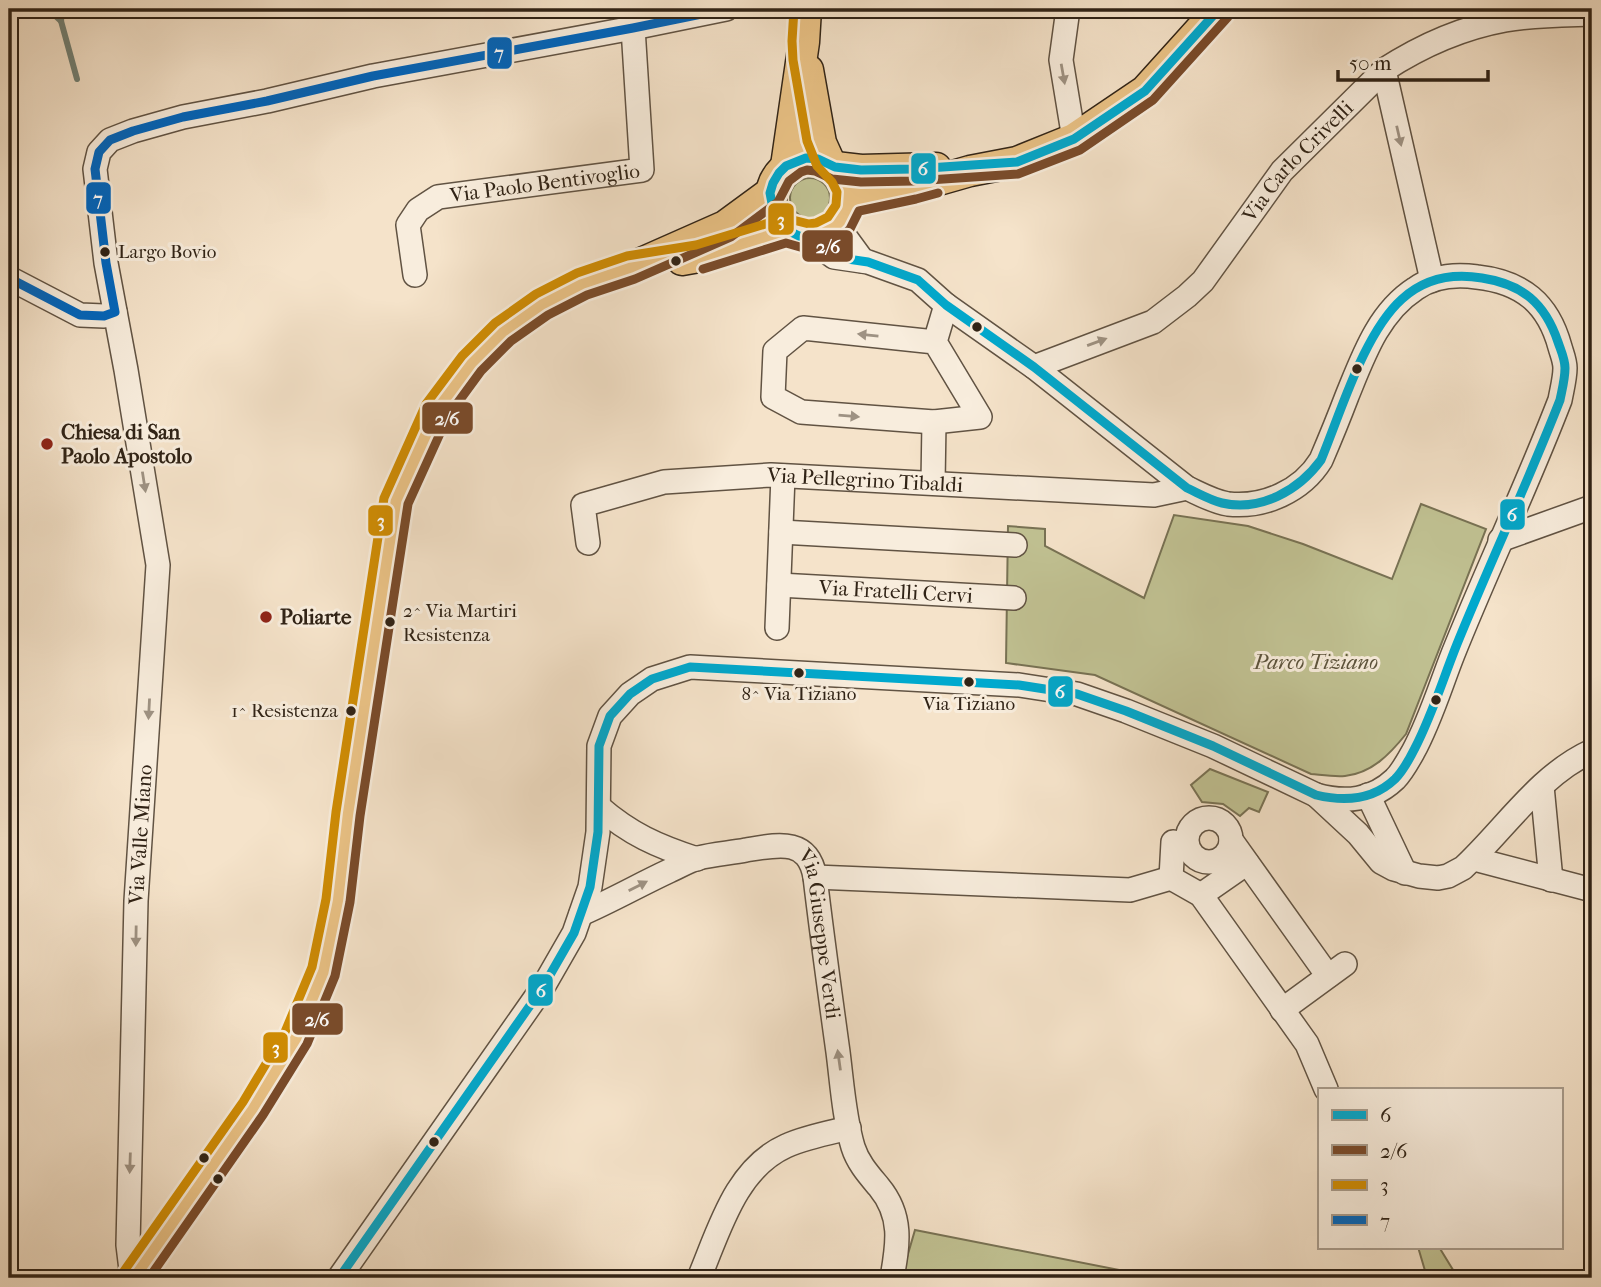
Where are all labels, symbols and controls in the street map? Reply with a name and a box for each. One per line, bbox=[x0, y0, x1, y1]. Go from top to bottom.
line badge: 7 bbox=[486, 36, 513, 70]
scale bar bbox=[1338, 38, 1489, 82]
text: 7 bbox=[493, 42, 504, 64]
text: 50 m bbox=[1349, 51, 1392, 75]
one-way arrow bbox=[1058, 63, 1069, 85]
street label: Via Carlo Crivelli bbox=[1237, 96, 1358, 227]
one-way arrow bbox=[1394, 125, 1405, 147]
line badge: 6 bbox=[910, 152, 937, 185]
street label: Via Paolo Bentivoglio bbox=[447, 158, 641, 207]
text: 6 bbox=[918, 158, 929, 180]
line badge: 7 bbox=[85, 181, 112, 215]
text: 7 bbox=[92, 188, 103, 210]
line badge: 3 bbox=[767, 202, 795, 236]
text: 3 bbox=[777, 209, 785, 231]
line badge: 2/6 bbox=[801, 229, 854, 263]
text: 2/6 bbox=[816, 236, 841, 258]
place label: Largo Bovio bbox=[118, 241, 217, 263]
marker: Largo Bovio bbox=[98, 245, 112, 259]
unlabelled marker bbox=[669, 254, 683, 268]
unlabelled marker bbox=[970, 320, 984, 334]
one-way arrow bbox=[856, 329, 878, 340]
one-way arrow bbox=[1087, 337, 1108, 348]
unlabelled marker bbox=[1350, 362, 1364, 376]
line badge: 2/6 bbox=[421, 401, 474, 435]
text: 2/6 bbox=[435, 408, 460, 430]
one-way arrow bbox=[839, 411, 861, 422]
place label: Chiesa di San Paolo Apostolo bbox=[61, 420, 193, 468]
marker: Chiesa di San Paolo Apostolo bbox=[39, 436, 55, 452]
street label: Via Pellegrino Tibaldi bbox=[766, 463, 964, 497]
one-way arrow bbox=[139, 472, 150, 494]
line badge: 6 bbox=[1499, 498, 1526, 531]
line badge: 3 bbox=[367, 504, 394, 537]
text: 6 bbox=[1507, 504, 1518, 526]
text: 3 bbox=[377, 510, 385, 532]
street label: Via Fratelli Cervi bbox=[817, 575, 974, 608]
place label: 2^ Via Martiri Resistenza bbox=[403, 600, 517, 646]
place label: Poliarte bbox=[280, 605, 352, 629]
marker: Poliarte bbox=[258, 609, 274, 625]
marker: 2^ Via Martiri Resistenza bbox=[383, 615, 397, 629]
park label: Parco Tiziano bbox=[1253, 650, 1378, 674]
marker: 8^ Via Tiziano bbox=[792, 666, 806, 680]
marker: Via Tiziano bbox=[962, 675, 976, 689]
line badge: 6 bbox=[1047, 675, 1074, 708]
text: 6 bbox=[1055, 681, 1066, 703]
place label: 8^ Via Tiziano bbox=[742, 683, 857, 705]
place label: Via Tiziano bbox=[922, 693, 1015, 715]
unlabelled marker bbox=[1429, 693, 1443, 707]
one-way arrow bbox=[143, 698, 154, 720]
place label: 1^ Resistenza bbox=[231, 700, 338, 722]
marker: 1^ Resistenza bbox=[344, 704, 358, 718]
street label: Via Valle Miano bbox=[124, 764, 157, 906]
street label: Via Giuseppe Verdi bbox=[793, 843, 845, 1021]
one-way arrow bbox=[628, 880, 648, 891]
one-way arrow bbox=[130, 925, 142, 947]
line badge: 6 bbox=[527, 973, 554, 1007]
text: 6 bbox=[536, 980, 547, 1002]
line badge: 2/6 bbox=[291, 1002, 344, 1036]
text: 2/6 bbox=[305, 1009, 330, 1031]
line badge: 3 bbox=[262, 1031, 289, 1064]
text: 3 bbox=[272, 1037, 280, 1059]
one-way arrow bbox=[833, 1049, 844, 1071]
legend bbox=[1318, 1088, 1562, 1248]
text: 6 bbox=[1380, 1103, 1392, 1127]
unlabelled marker bbox=[427, 1135, 441, 1149]
text: 2/6 bbox=[1380, 1139, 1408, 1163]
unlabelled marker bbox=[197, 1151, 211, 1165]
one-way arrow bbox=[125, 1152, 136, 1174]
unlabelled marker bbox=[211, 1172, 225, 1186]
text: 3 bbox=[1380, 1173, 1389, 1197]
text: 7 bbox=[1380, 1209, 1390, 1233]

